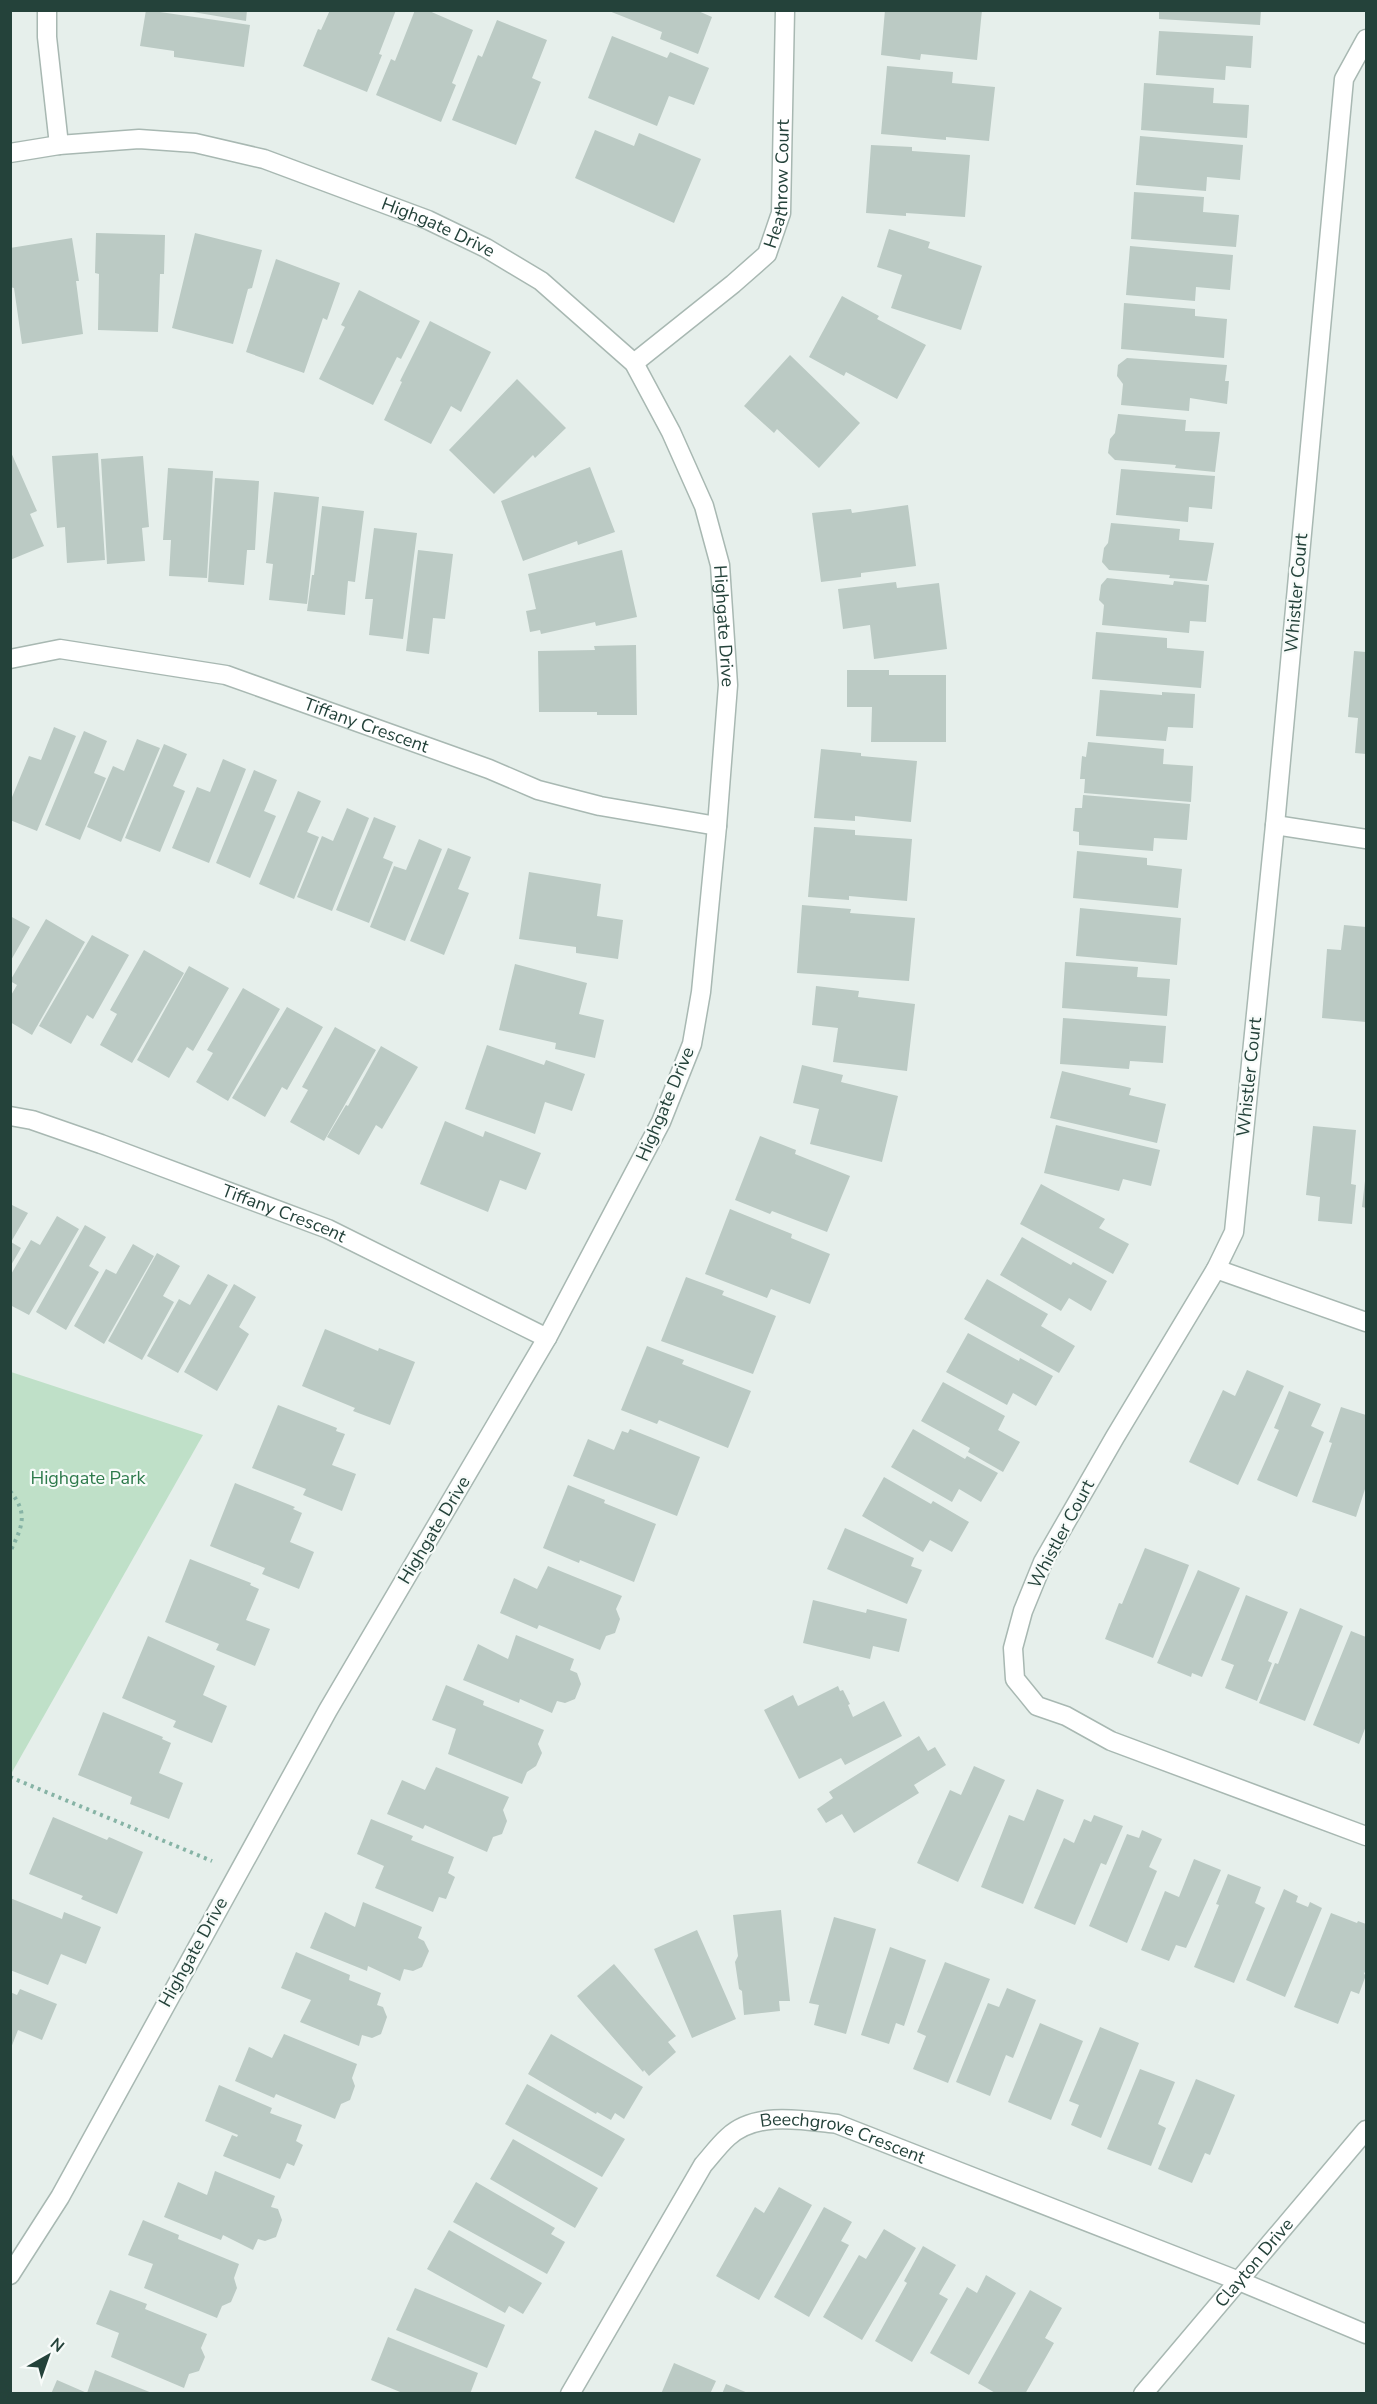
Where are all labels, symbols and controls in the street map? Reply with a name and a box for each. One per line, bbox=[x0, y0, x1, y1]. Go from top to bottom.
street label: Heathrow Court bbox=[758, 118, 795, 251]
street label: Highgate Drive bbox=[378, 192, 500, 263]
street label: Whistler Court bbox=[1279, 532, 1313, 654]
street label: Highgate Drive bbox=[708, 564, 740, 688]
street label: Tiffany Crescent bbox=[300, 692, 433, 759]
street label: Whistler Court bbox=[1231, 1015, 1267, 1138]
street label: Highgate Drive bbox=[630, 1043, 700, 1165]
street label: Tiffany Crescent bbox=[218, 1178, 351, 1248]
park label: Highgate Park bbox=[30, 1466, 147, 1490]
street label: Highgate Drive bbox=[392, 1472, 476, 1588]
street label: Whistler Court bbox=[1022, 1475, 1100, 1593]
street label: Highgate Drive bbox=[153, 1893, 233, 2011]
street label: Beechgrove Crescent bbox=[758, 2107, 929, 2170]
street label: Clayton Drive bbox=[1209, 2213, 1299, 2312]
north arrow bbox=[18, 2326, 78, 2386]
text: N bbox=[45, 2333, 69, 2358]

